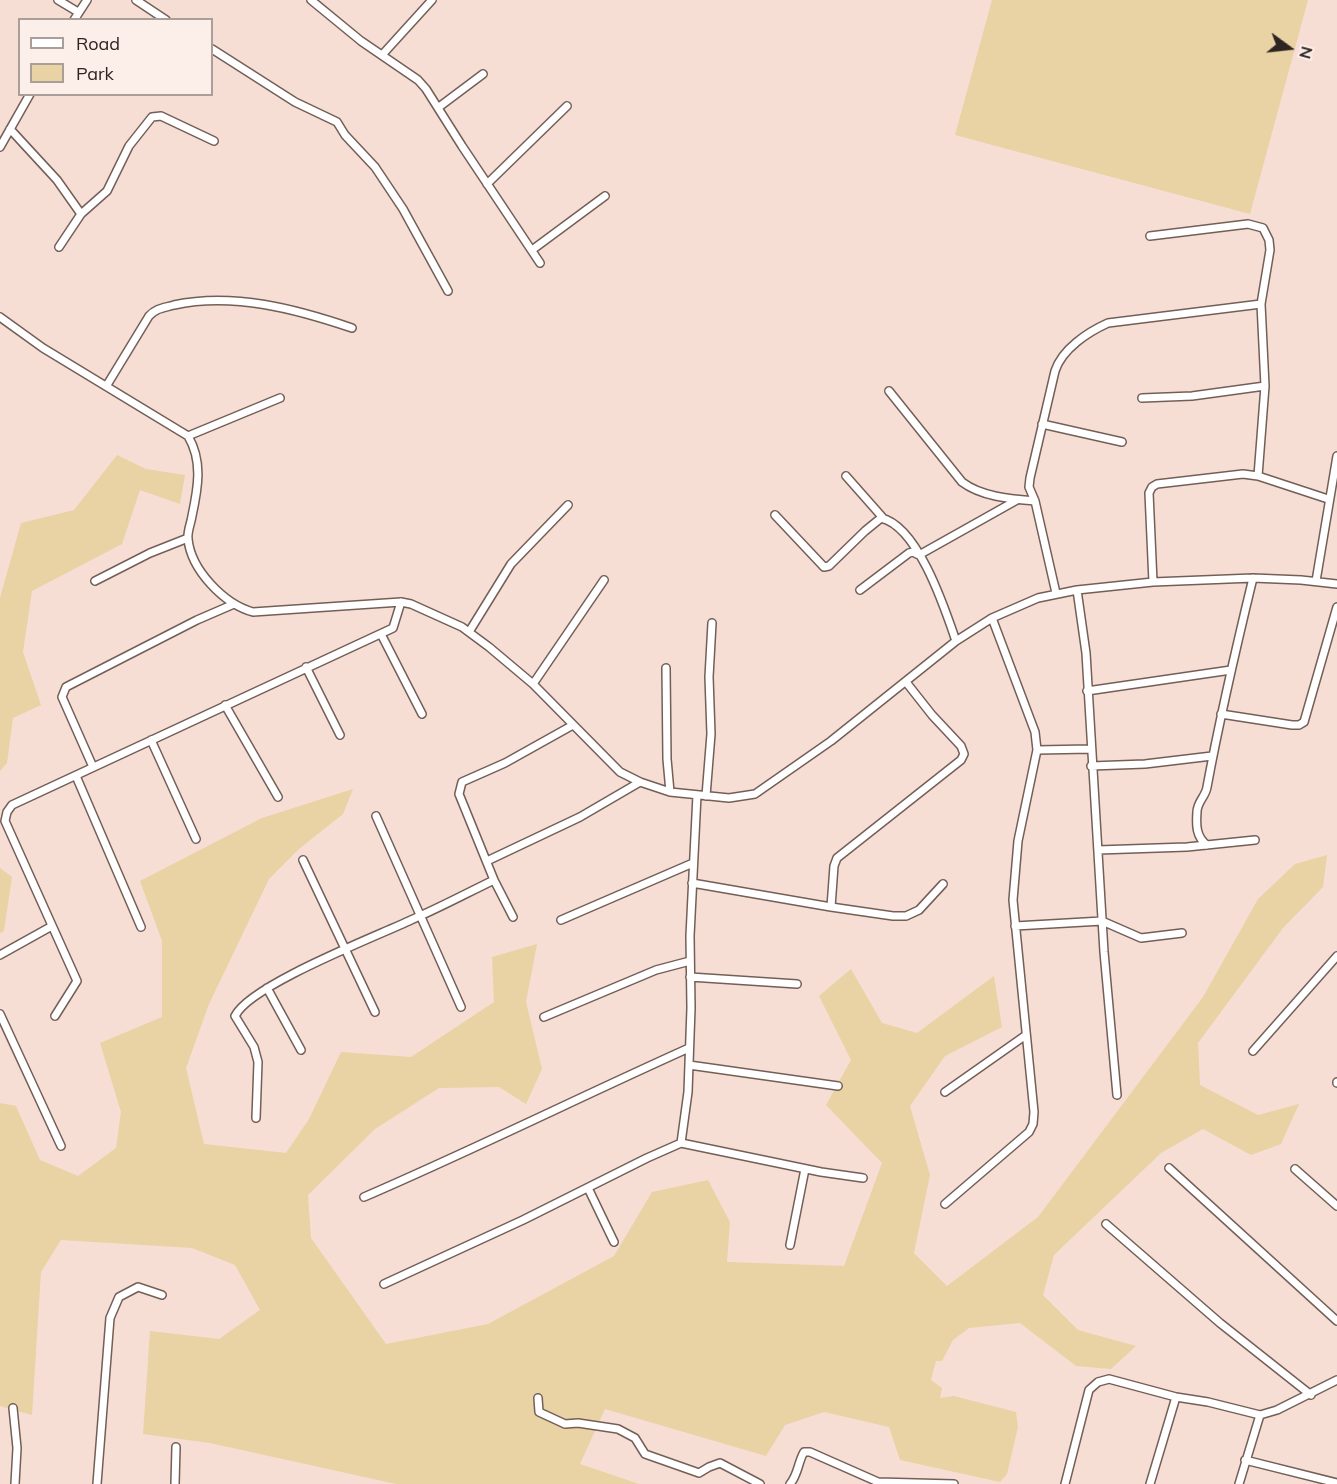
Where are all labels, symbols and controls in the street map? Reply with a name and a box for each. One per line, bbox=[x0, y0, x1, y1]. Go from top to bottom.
legend bbox=[18, 18, 213, 96]
north arrow bbox=[1259, 18, 1319, 78]
text: Road bbox=[76, 32, 120, 55]
text: N bbox=[1295, 44, 1318, 61]
text: Park bbox=[76, 62, 114, 85]

